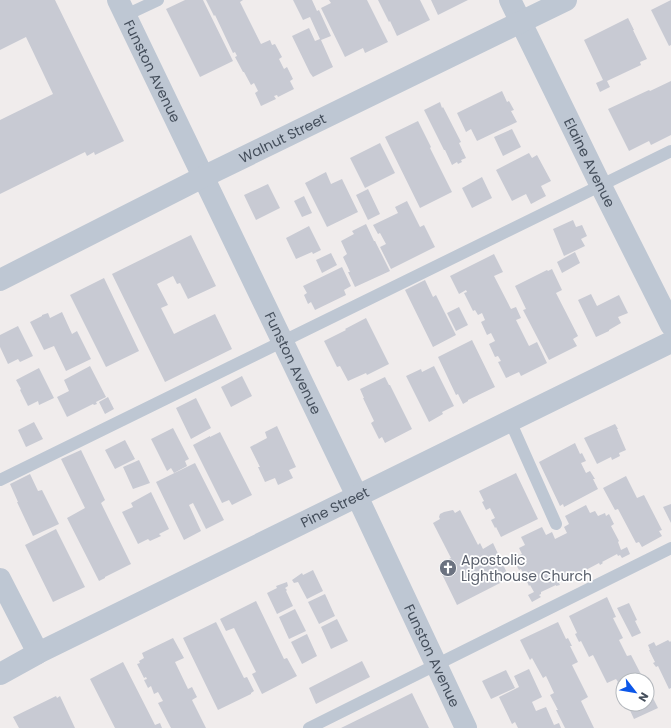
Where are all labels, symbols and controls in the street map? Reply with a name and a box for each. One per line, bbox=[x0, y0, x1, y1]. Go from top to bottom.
street label: Funston Avenue bbox=[119, 17, 186, 126]
street label: Walnut Street bbox=[236, 109, 329, 168]
street label: Elaine Avenue bbox=[559, 114, 620, 211]
street label: Funston Avenue bbox=[260, 308, 326, 418]
street label: Pine Street bbox=[297, 482, 372, 533]
place label: Apostolic Lighthouse Church bbox=[461, 550, 592, 586]
church icon: Apostolic Lighthouse Church bbox=[438, 558, 458, 578]
street label: Funston Avenue bbox=[399, 601, 465, 711]
north arrow bbox=[615, 672, 655, 712]
text: N bbox=[635, 689, 653, 705]

